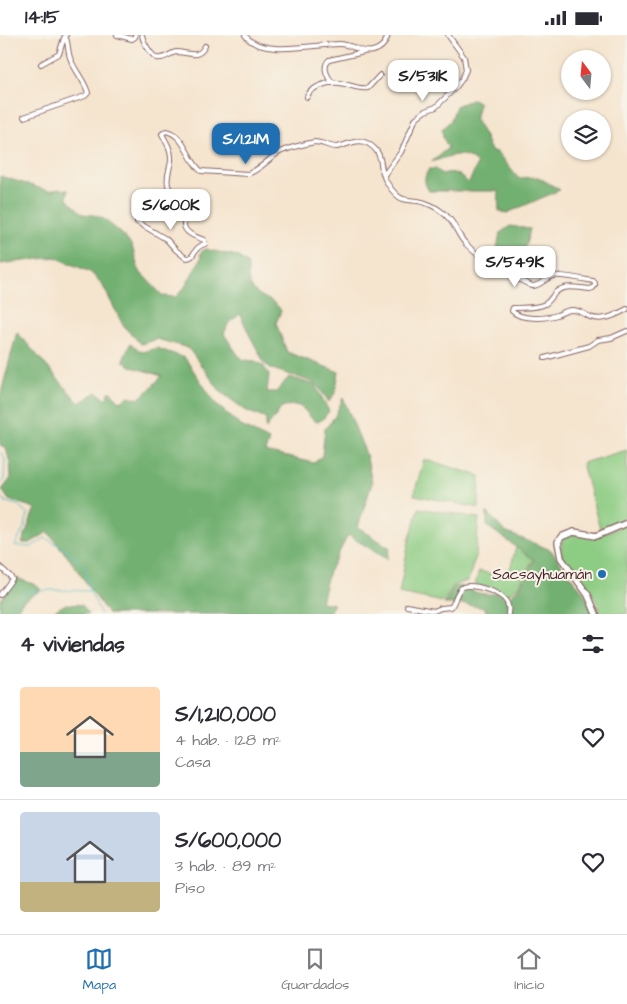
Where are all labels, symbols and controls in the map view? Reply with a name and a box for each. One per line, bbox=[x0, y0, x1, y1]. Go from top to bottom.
text: 14:15 bbox=[25, 4, 59, 31]
north arrow bbox=[561, 50, 611, 100]
map controls bbox=[561, 50, 611, 160]
pin: S/531K bbox=[382, 59, 464, 102]
text: S/531K bbox=[399, 65, 447, 87]
button: layers bbox=[561, 110, 611, 160]
pin: S/1.21M bbox=[200, 123, 292, 165]
text: S/1.21M bbox=[223, 128, 269, 150]
pin: S/600K bbox=[130, 189, 212, 231]
text: S/600K bbox=[142, 194, 200, 216]
pin: S/549K bbox=[474, 245, 556, 288]
text: S/549K bbox=[486, 251, 544, 273]
place label: Sacsayhuamán bbox=[492, 564, 592, 586]
marker: Sacsayhuamán bbox=[596, 568, 608, 580]
text: 4 viviendas bbox=[20, 630, 125, 659]
icon: filters bbox=[579, 630, 607, 658]
text: S/1,210,000 bbox=[175, 700, 276, 729]
icon: home bbox=[60, 707, 120, 767]
icon: heart bbox=[579, 723, 607, 751]
text: 4 hab. · 128 m² bbox=[175, 729, 281, 751]
text: Casa bbox=[175, 751, 211, 773]
text: S/600,000 bbox=[175, 826, 281, 855]
icon: home bbox=[60, 832, 120, 892]
icon: heart bbox=[579, 848, 607, 876]
text: 3 hab. · 89 m² bbox=[175, 855, 276, 877]
text: Piso bbox=[175, 877, 205, 899]
tab: Mapa bbox=[83, 945, 116, 995]
tab: Guardados bbox=[281, 945, 349, 995]
tab: Inicio bbox=[514, 945, 544, 995]

